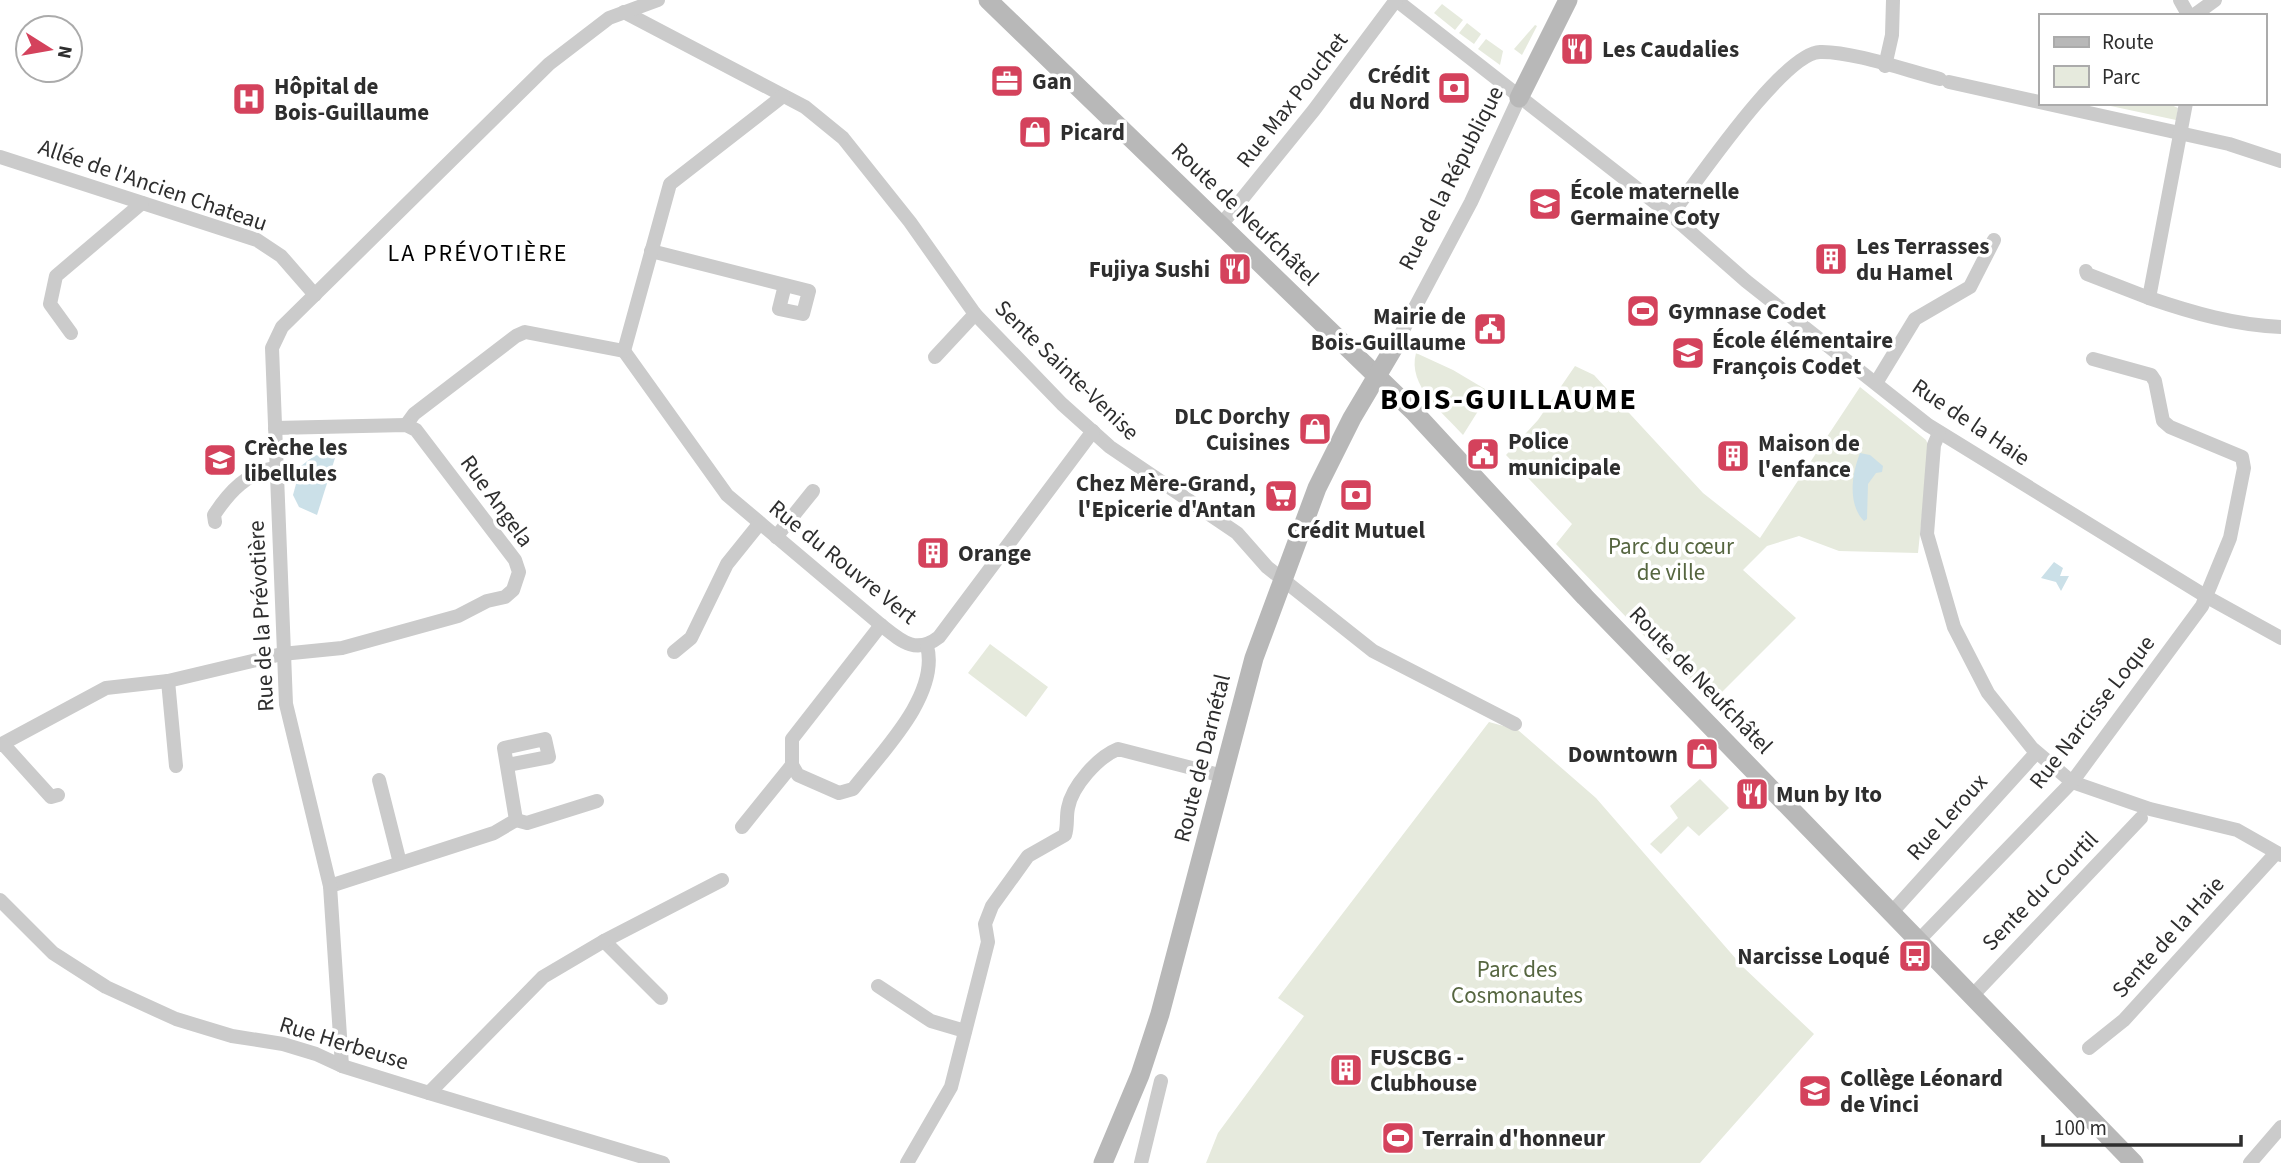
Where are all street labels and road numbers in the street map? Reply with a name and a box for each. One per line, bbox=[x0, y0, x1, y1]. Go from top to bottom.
street label: Rue Max Pouchet bbox=[1228, 25, 1356, 175]
street label: Rue de la République bbox=[1390, 80, 1512, 276]
street label: Allée de l'Ancien Chateau bbox=[34, 130, 272, 240]
street label: Route de Neufchâtel bbox=[1164, 135, 1326, 293]
street label: Sente Sainte-Venise bbox=[987, 292, 1147, 448]
street label: Rue de la Haie bbox=[1905, 370, 2037, 474]
street label: Rue Angela bbox=[452, 448, 542, 554]
street label: Rue du Rouvre Vert bbox=[762, 492, 924, 632]
street label: Rue de la Prévotière bbox=[240, 520, 282, 712]
street label: Route de Neufchâtel bbox=[1622, 599, 1780, 761]
street label: Rue Narcisse Loque bbox=[2021, 628, 2163, 796]
street label: Route de Darnétal bbox=[1165, 670, 1239, 846]
street label: Rue Leroux bbox=[1899, 766, 1995, 868]
street label: Sente du Courtil bbox=[1974, 824, 2106, 958]
street label: Sente de la Haie bbox=[2104, 869, 2232, 1005]
street label: Rue Herbeuse bbox=[275, 1008, 413, 1078]

